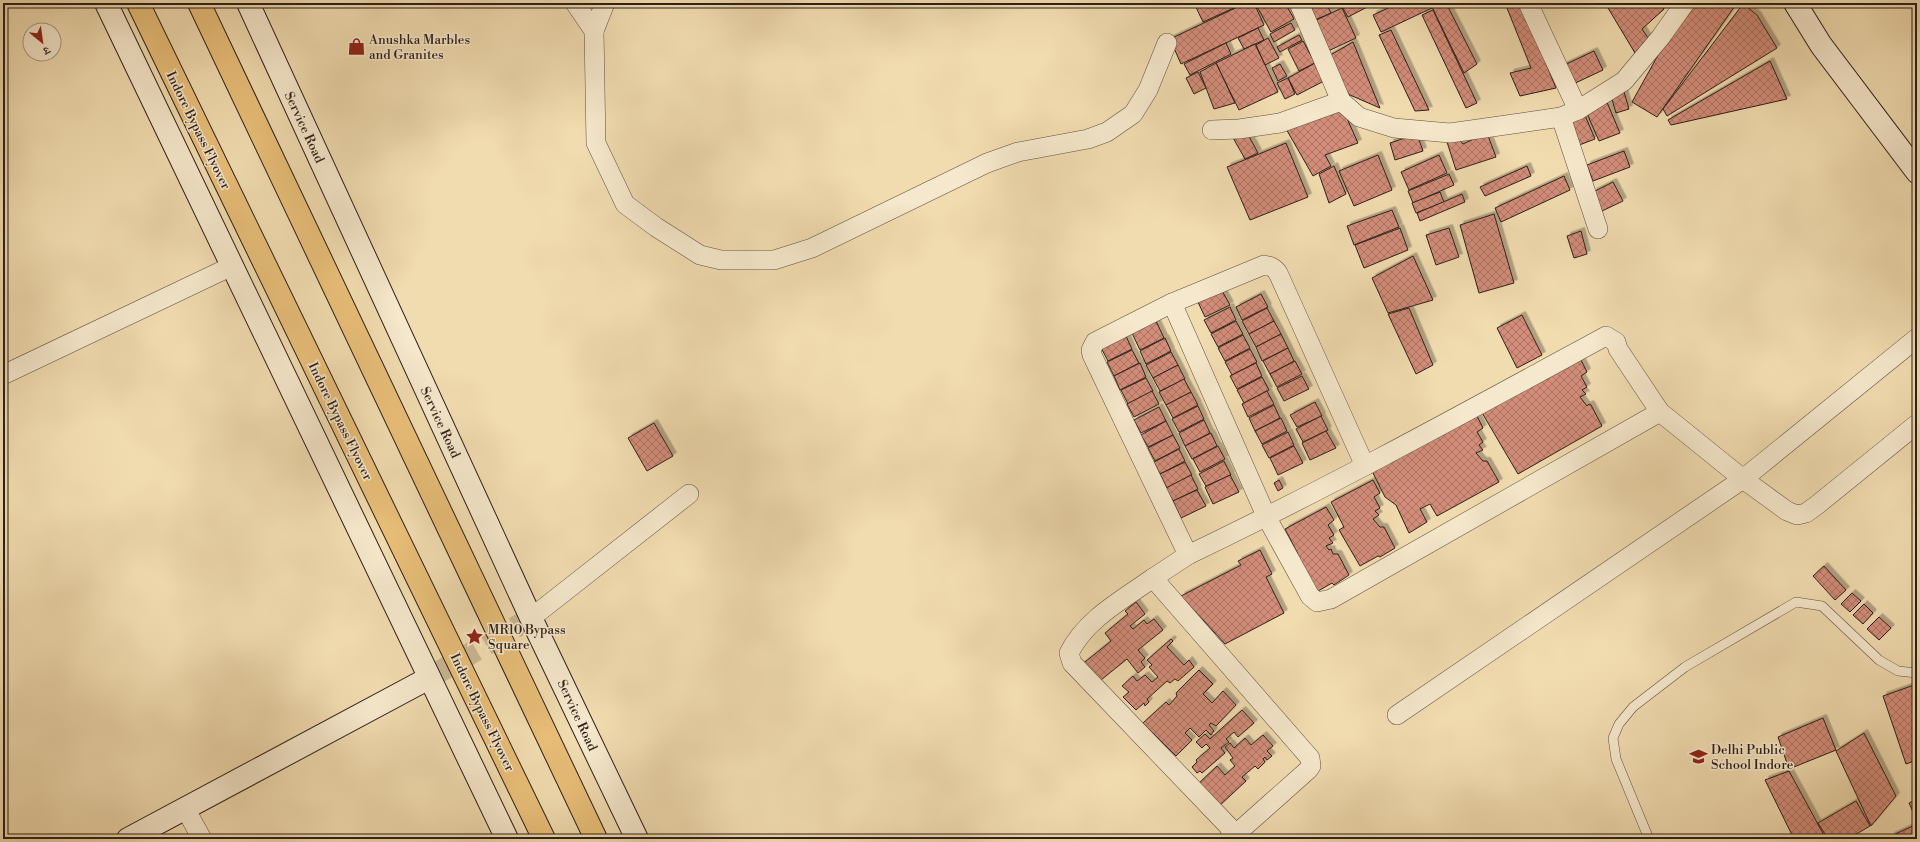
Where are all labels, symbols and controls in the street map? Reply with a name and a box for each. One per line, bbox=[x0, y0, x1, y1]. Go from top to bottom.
north arrow bbox=[22, 22, 62, 62]
place label: Anushka Marbles and Granites bbox=[368, 32, 470, 63]
shop icon: Anushka Marbles and Granites bbox=[346, 36, 366, 56]
text: उ bbox=[39, 42, 53, 58]
street label: Indore Bypass Flyover bbox=[163, 69, 234, 192]
street label: Service Road bbox=[281, 89, 328, 166]
street label: Indore Bypass Flyover bbox=[305, 360, 376, 483]
street label: Service Road bbox=[417, 384, 464, 461]
place label: MR10 Bypass Square bbox=[488, 622, 566, 653]
place icon: MR10 Bypass Square bbox=[465, 626, 485, 646]
street label: Indore Bypass Flyover bbox=[447, 651, 518, 774]
street label: Service Road bbox=[554, 677, 601, 754]
place label: Delhi Public School Indore bbox=[1711, 742, 1794, 773]
school or university icon: Delhi Public School Indore bbox=[1688, 746, 1708, 766]

